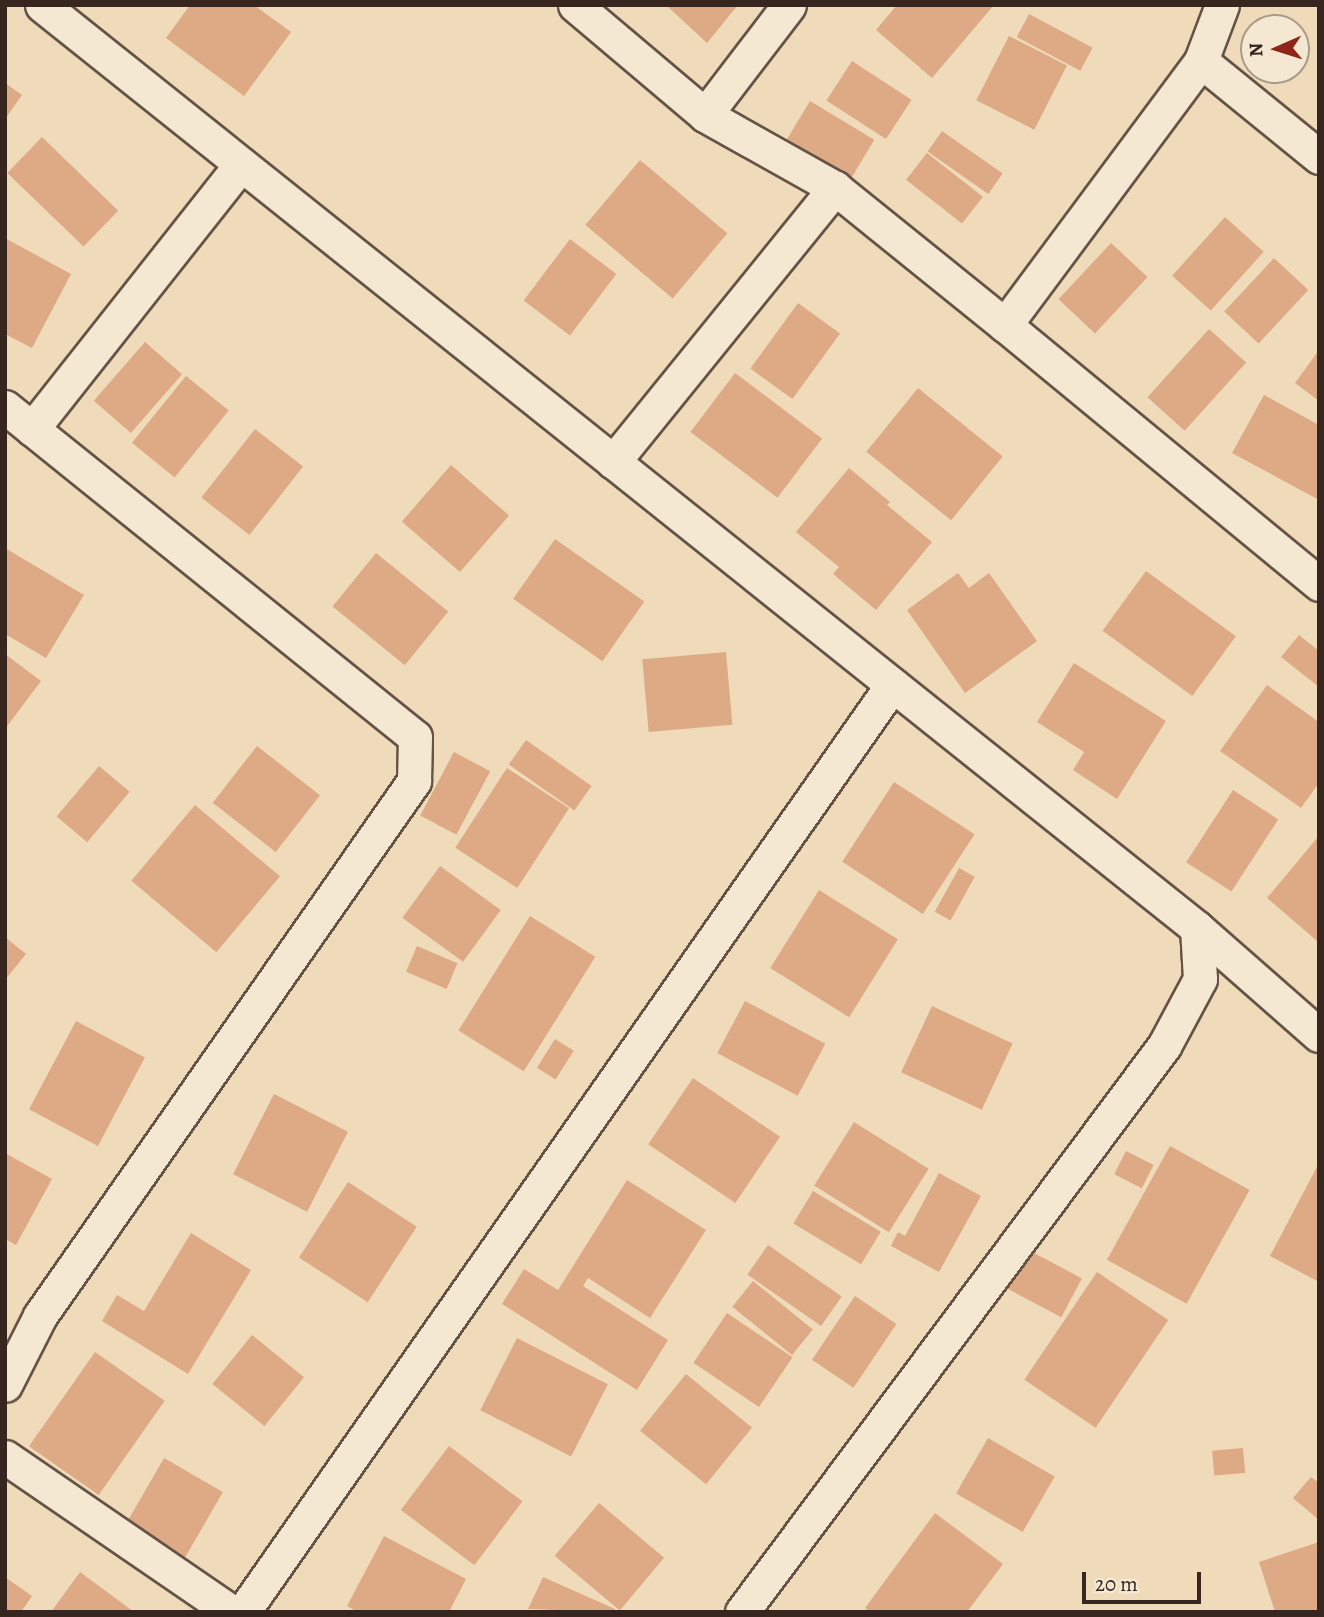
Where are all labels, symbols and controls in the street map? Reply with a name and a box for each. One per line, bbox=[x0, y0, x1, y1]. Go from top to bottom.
north arrow bbox=[1240, 14, 1310, 84]
text: N bbox=[1243, 42, 1269, 58]
scale bar bbox=[1086, 1558, 1205, 1602]
text: 20 m bbox=[1095, 1570, 1138, 1598]

